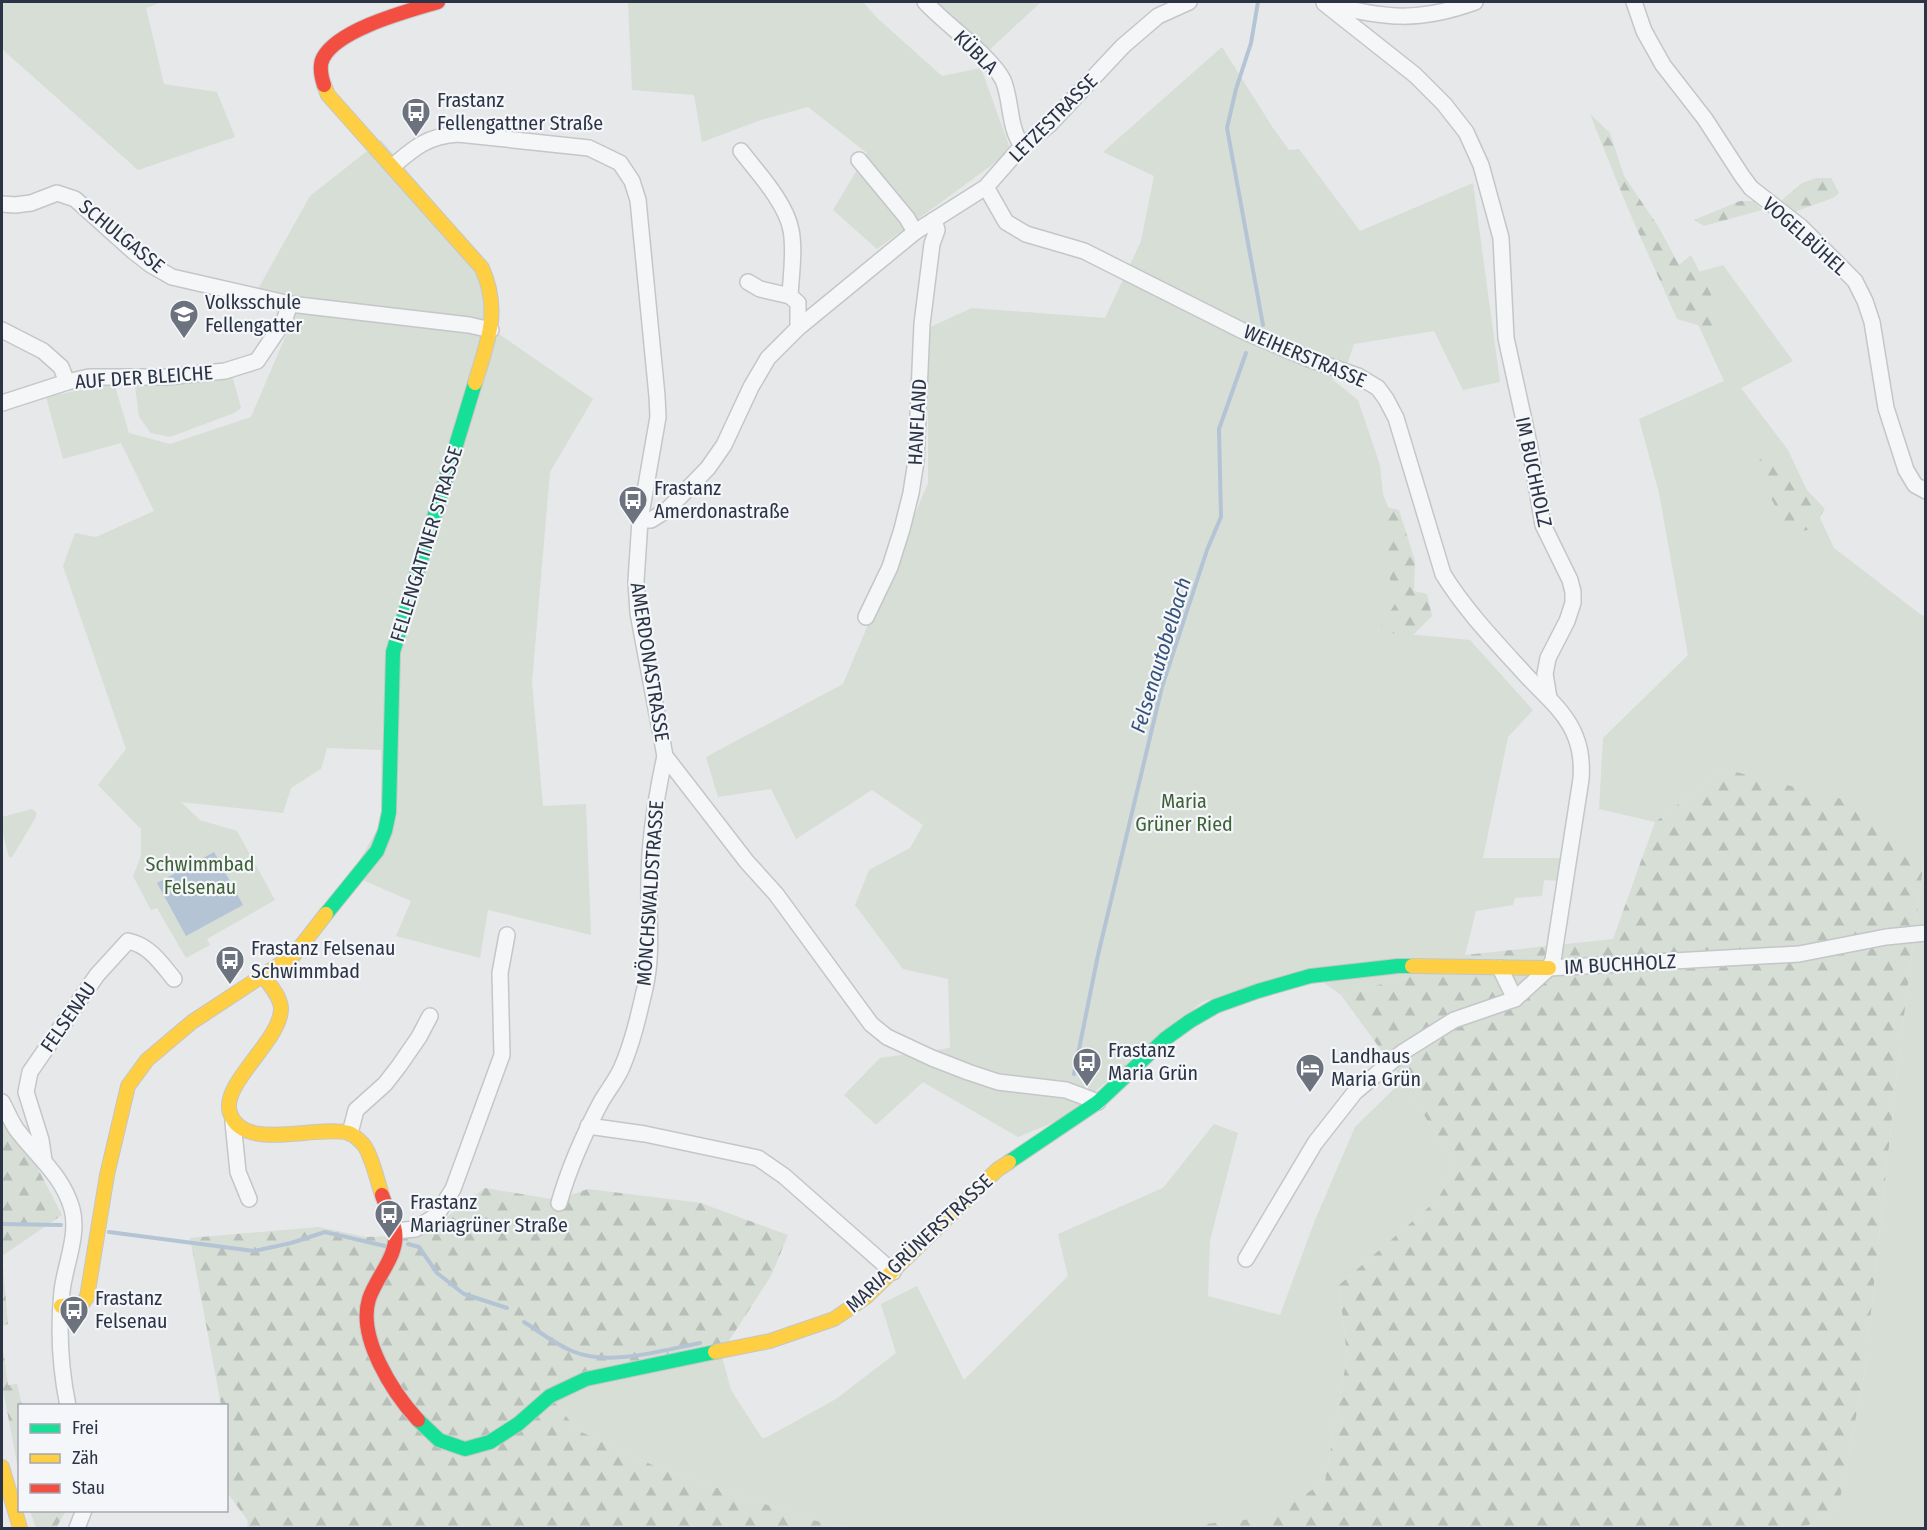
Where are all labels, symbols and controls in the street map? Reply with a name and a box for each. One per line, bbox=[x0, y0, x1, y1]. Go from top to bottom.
street label: KÜBLA bbox=[949, 25, 1003, 79]
street label: LETZESTRASSE bbox=[1004, 69, 1102, 167]
place label: Frastanz Fellengattner Straße bbox=[437, 88, 603, 135]
bus stop icon: Frastanz Fellengattner Straße bbox=[400, 96, 432, 138]
street label: VOGELBÜHEL bbox=[1758, 192, 1852, 280]
street label: SCHULGASSE bbox=[74, 194, 170, 278]
place label: Volksschule Fellengatter bbox=[205, 290, 302, 337]
school or university icon: Volksschule Fellengatter bbox=[168, 298, 200, 340]
street label: WEIHERSTRASSE bbox=[1240, 319, 1370, 393]
street label: AUF DER BLEICHE bbox=[74, 360, 214, 394]
street label: HANFLAND bbox=[903, 378, 931, 466]
street label: IM BUCHHOLZ bbox=[1511, 415, 1557, 529]
street label: FELLENGATTNER STRASSE bbox=[385, 443, 467, 645]
place label: Frastanz Amerdonastraße bbox=[654, 476, 789, 523]
bus stop icon: Frastanz Amerdonastraße bbox=[617, 484, 649, 526]
water label: Felsenautobelbach bbox=[1125, 574, 1197, 736]
street label: AMERDONASTRASSE bbox=[626, 581, 674, 743]
park label: Maria Grüner Ried bbox=[1135, 789, 1233, 836]
street label: MÖNCHSWALDSTRASSE bbox=[632, 799, 668, 987]
park label: Schwimmbad Felsenau bbox=[146, 852, 254, 899]
place label: Frastanz Felsenau Schwimmbad bbox=[251, 936, 395, 983]
bus stop icon: Frastanz Felsenau Schwimmbad bbox=[214, 944, 246, 986]
street label: IM BUCHHOLZ bbox=[1563, 949, 1677, 979]
street label: FELSENAU bbox=[35, 977, 101, 1057]
place label: Frastanz Maria Grün bbox=[1108, 1038, 1198, 1085]
place label: Landhaus Maria Grün bbox=[1331, 1044, 1421, 1091]
bus stop icon: Frastanz Maria Grün bbox=[1071, 1046, 1103, 1088]
hotel icon: Landhaus Maria Grün bbox=[1294, 1052, 1326, 1094]
street label: MARIA GRÜNERSTRASSE bbox=[841, 1169, 997, 1317]
place label: Frastanz Mariagrüner Straße bbox=[410, 1190, 568, 1237]
bus stop icon: Frastanz Mariagrüner Straße bbox=[373, 1198, 405, 1240]
place label: Frastanz Felsenau bbox=[95, 1286, 167, 1333]
bus stop icon: Frastanz Felsenau bbox=[58, 1294, 90, 1336]
legend bbox=[18, 1404, 228, 1512]
text: Frei bbox=[72, 1417, 98, 1439]
text: Zäh bbox=[72, 1447, 99, 1469]
text: Stau bbox=[72, 1477, 105, 1499]

